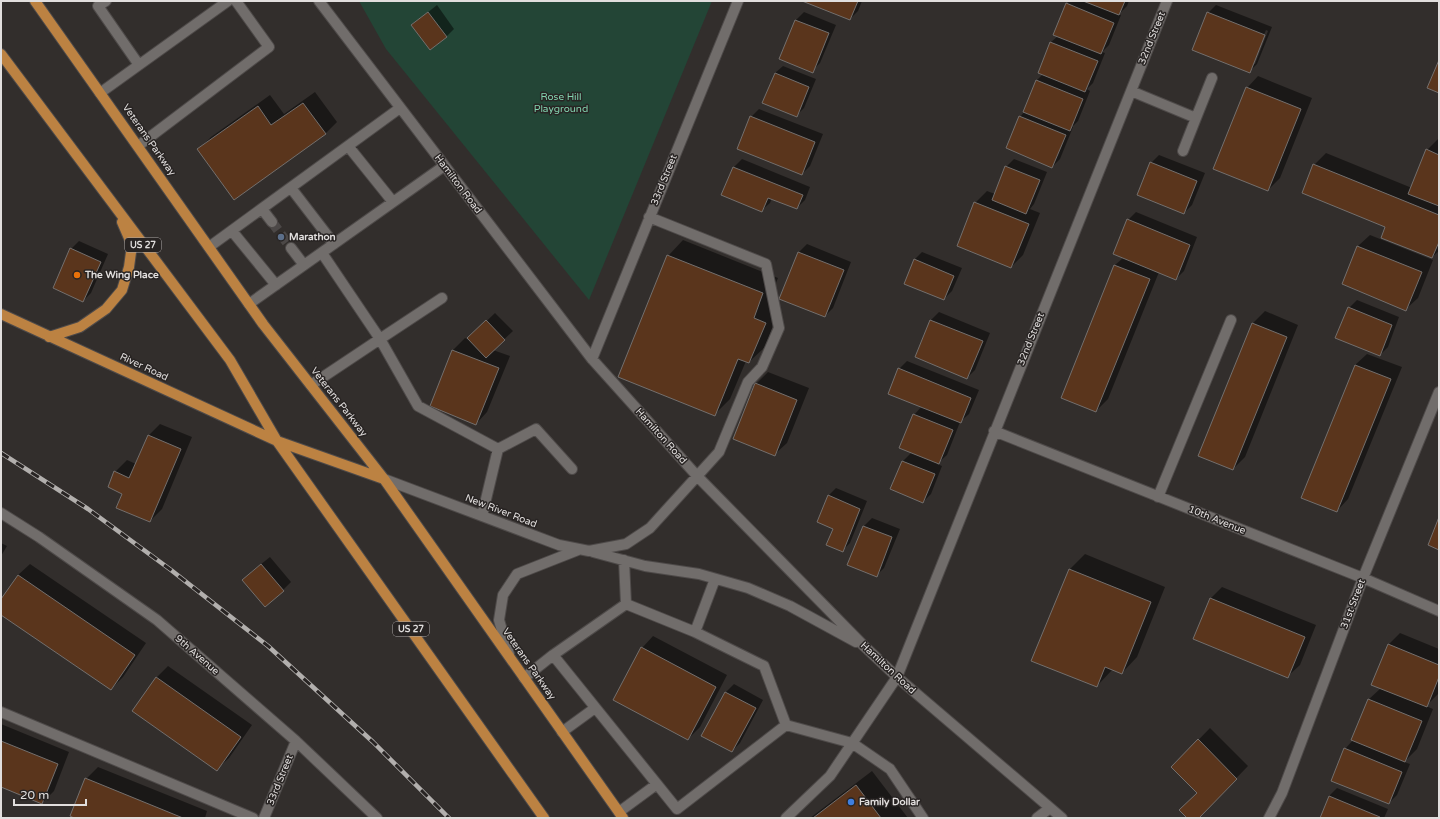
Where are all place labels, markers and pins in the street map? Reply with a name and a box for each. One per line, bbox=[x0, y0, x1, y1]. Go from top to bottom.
place label: Marathon bbox=[289, 231, 336, 243]
marker: Marathon bbox=[276, 232, 286, 242]
place label: The Wing Place bbox=[84, 269, 159, 281]
marker: The Wing Place bbox=[72, 270, 82, 280]
place label: Family Dollar bbox=[859, 796, 920, 808]
marker: Family Dollar bbox=[846, 797, 856, 807]

